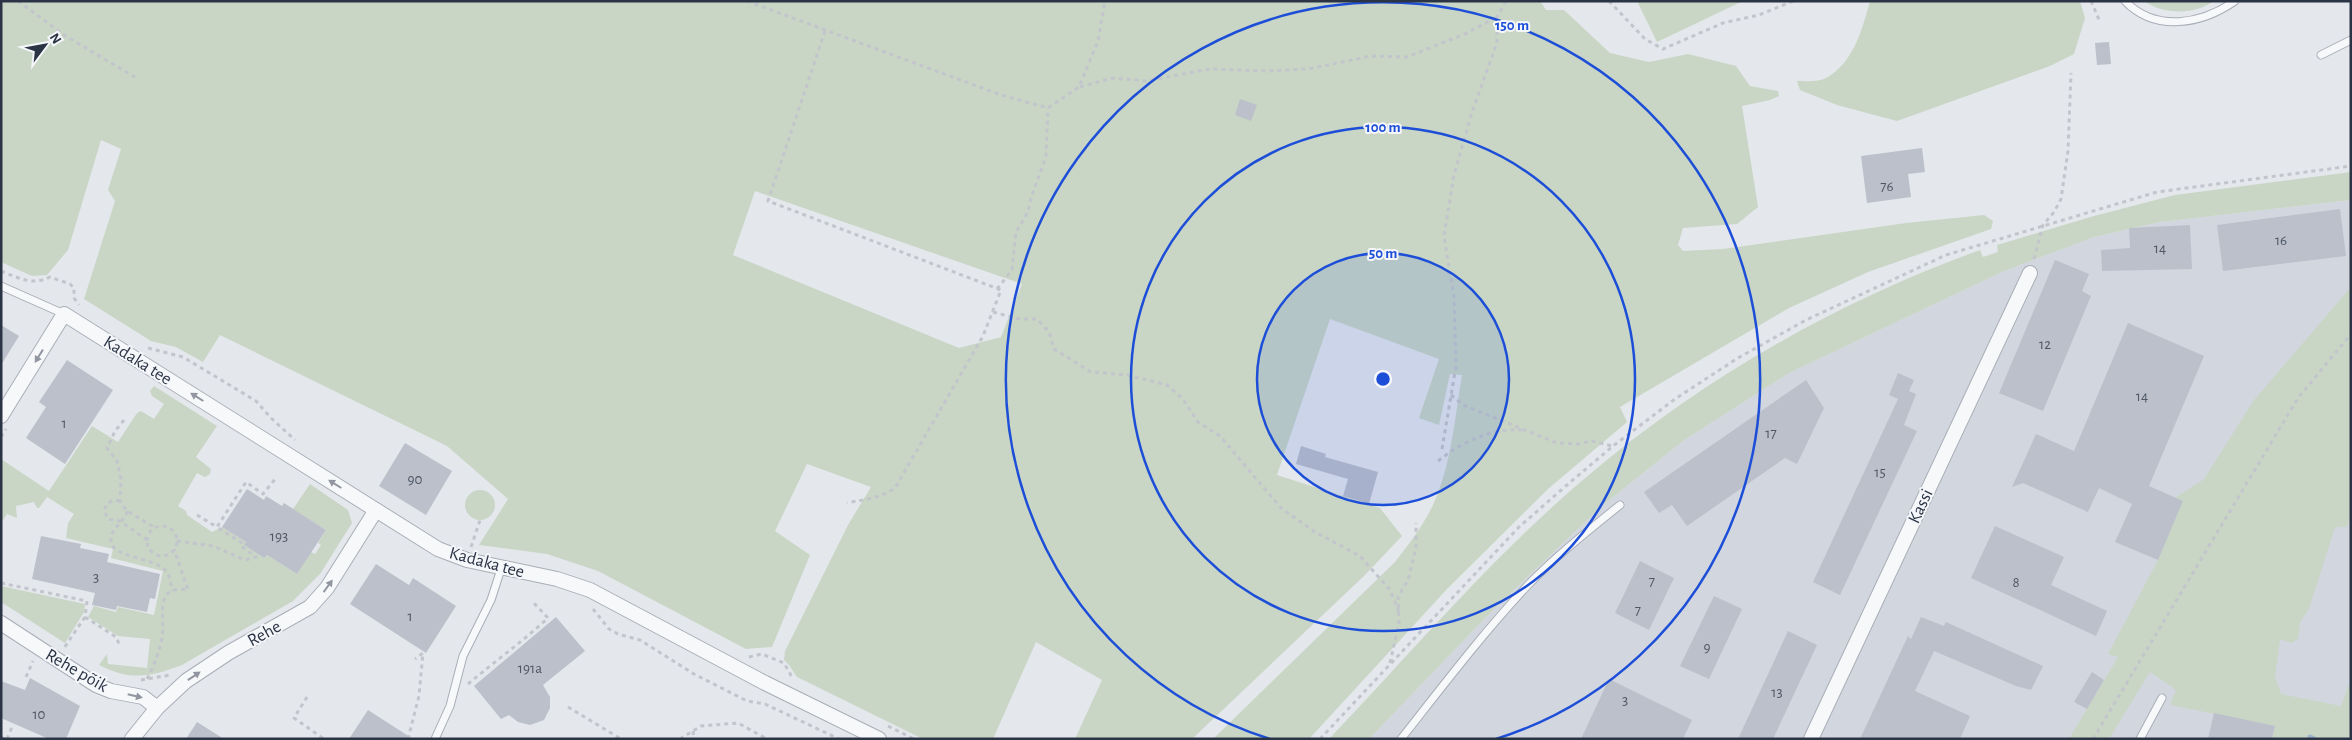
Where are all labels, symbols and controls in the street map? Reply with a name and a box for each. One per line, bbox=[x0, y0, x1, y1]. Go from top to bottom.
text: 150 m bbox=[1495, 18, 1529, 33]
north arrow bbox=[20, 20, 70, 70]
text: N bbox=[47, 31, 64, 46]
text: 100 m bbox=[1365, 120, 1401, 135]
house number: 76 bbox=[1880, 179, 1894, 194]
house number: 16 bbox=[2275, 233, 2287, 248]
house number: 14 bbox=[2154, 241, 2166, 256]
text: 50 m bbox=[1369, 246, 1397, 261]
street label: Kadaka tee bbox=[100, 333, 175, 389]
house number: 12 bbox=[2039, 337, 2051, 352]
one-way arrow bbox=[35, 350, 44, 363]
centre of rings bbox=[1374, 370, 1392, 388]
house number: 14 bbox=[2136, 389, 2148, 404]
one-way arrow bbox=[191, 392, 204, 402]
house number: 1 bbox=[61, 416, 67, 431]
house number: 17 bbox=[1765, 426, 1777, 441]
house number: 15 bbox=[1874, 465, 1886, 480]
house number: 90 bbox=[408, 472, 423, 487]
one-way arrow bbox=[328, 479, 341, 488]
street label: Kassi bbox=[1905, 486, 1937, 526]
house number: 193 bbox=[270, 529, 288, 544]
street label: Kadaka tee bbox=[447, 544, 526, 582]
house number: 3 bbox=[93, 570, 99, 585]
house number: 7 bbox=[1649, 574, 1655, 589]
house number: 8 bbox=[2012, 575, 2020, 590]
one-way arrow bbox=[323, 579, 333, 593]
house number: 7 bbox=[1635, 603, 1641, 618]
house number: 1 bbox=[407, 609, 413, 624]
street label: Rehe bbox=[245, 617, 284, 650]
house number: 9 bbox=[1703, 640, 1711, 655]
street label: Rehe põik bbox=[42, 646, 111, 696]
house number: 191a bbox=[518, 661, 542, 676]
one-way arrow bbox=[187, 671, 201, 681]
house number: 13 bbox=[1771, 685, 1783, 700]
one-way arrow bbox=[127, 692, 142, 700]
house number: 3 bbox=[1622, 693, 1628, 708]
house number: 10 bbox=[32, 707, 46, 722]

